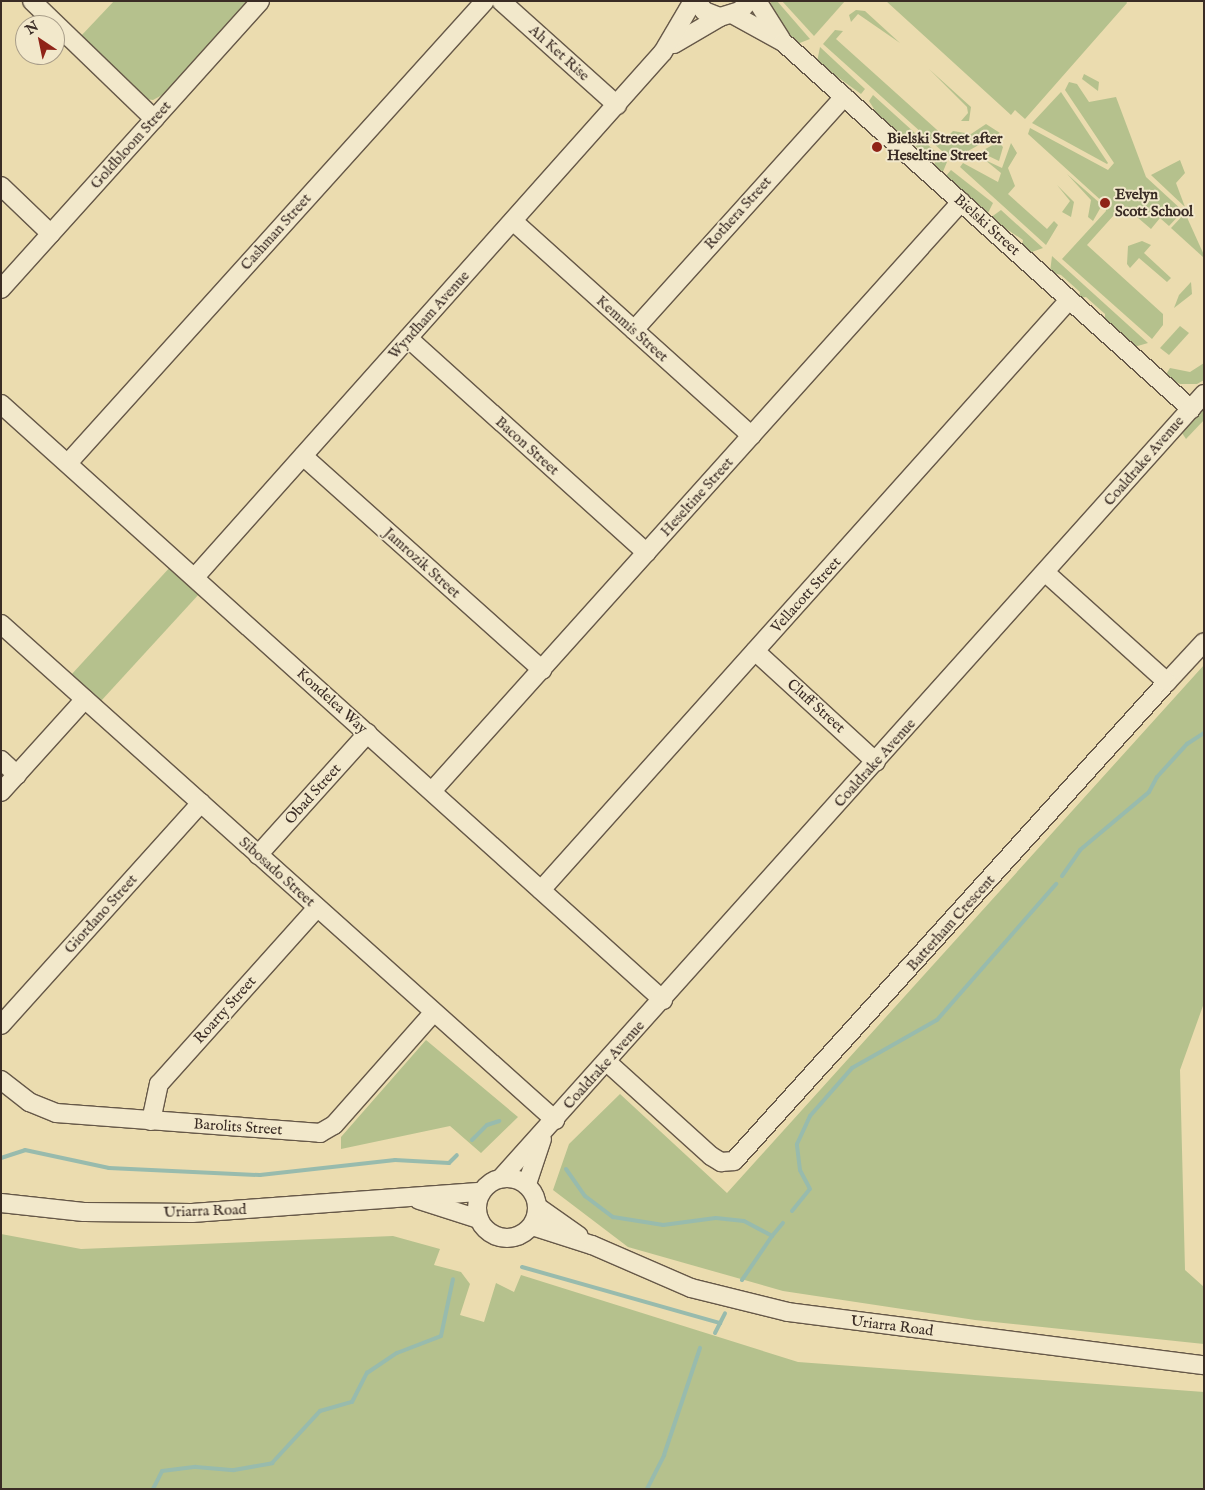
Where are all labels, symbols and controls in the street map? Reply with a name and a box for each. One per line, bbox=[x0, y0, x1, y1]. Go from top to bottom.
north arrow bbox=[15, 15, 65, 65]
text: N bbox=[22, 18, 42, 39]
street label: Ah Ket Rise bbox=[525, 21, 593, 85]
street label: Goldbloom Street bbox=[87, 97, 175, 193]
place label: Bielski Street after Heseltine Street bbox=[887, 129, 1002, 164]
marker: Bielski Street after Heseltine Street bbox=[871, 141, 883, 153]
street label: Rothera Street bbox=[701, 173, 775, 253]
place label: Evelyn Scott School bbox=[1115, 185, 1193, 220]
street label: Cashman Street bbox=[237, 190, 315, 274]
street label: Bielski Street bbox=[950, 191, 1024, 259]
marker: Evelyn Scott School bbox=[1099, 197, 1111, 209]
street label: Wyndham Avenue bbox=[385, 267, 473, 363]
street label: Kemmis Street bbox=[592, 292, 672, 366]
street label: Coaldrake Avenue bbox=[1100, 412, 1188, 510]
street label: Bacon Street bbox=[491, 413, 563, 479]
street label: Heseltine Street bbox=[657, 454, 737, 540]
street label: Jamrozik Street bbox=[380, 524, 464, 602]
street label: Vellacott Street bbox=[767, 553, 845, 637]
street label: Kondelea Way bbox=[293, 664, 371, 738]
street label: Cluff Street bbox=[783, 675, 849, 737]
street label: Coaldrake Avenue bbox=[830, 715, 920, 811]
street label: Obad Street bbox=[281, 760, 345, 828]
street label: Sibosado Street bbox=[235, 833, 319, 911]
street label: Giordano Street bbox=[61, 871, 141, 957]
street label: Batterham Crescent bbox=[903, 871, 999, 975]
street label: Roarty Street bbox=[190, 973, 260, 1047]
street label: Coaldrake Avenue bbox=[559, 1017, 649, 1113]
street label: Barolits Street bbox=[193, 1115, 283, 1139]
street label: Uriarra Road bbox=[163, 1201, 247, 1221]
street label: Uriarra Road bbox=[850, 1312, 934, 1340]

